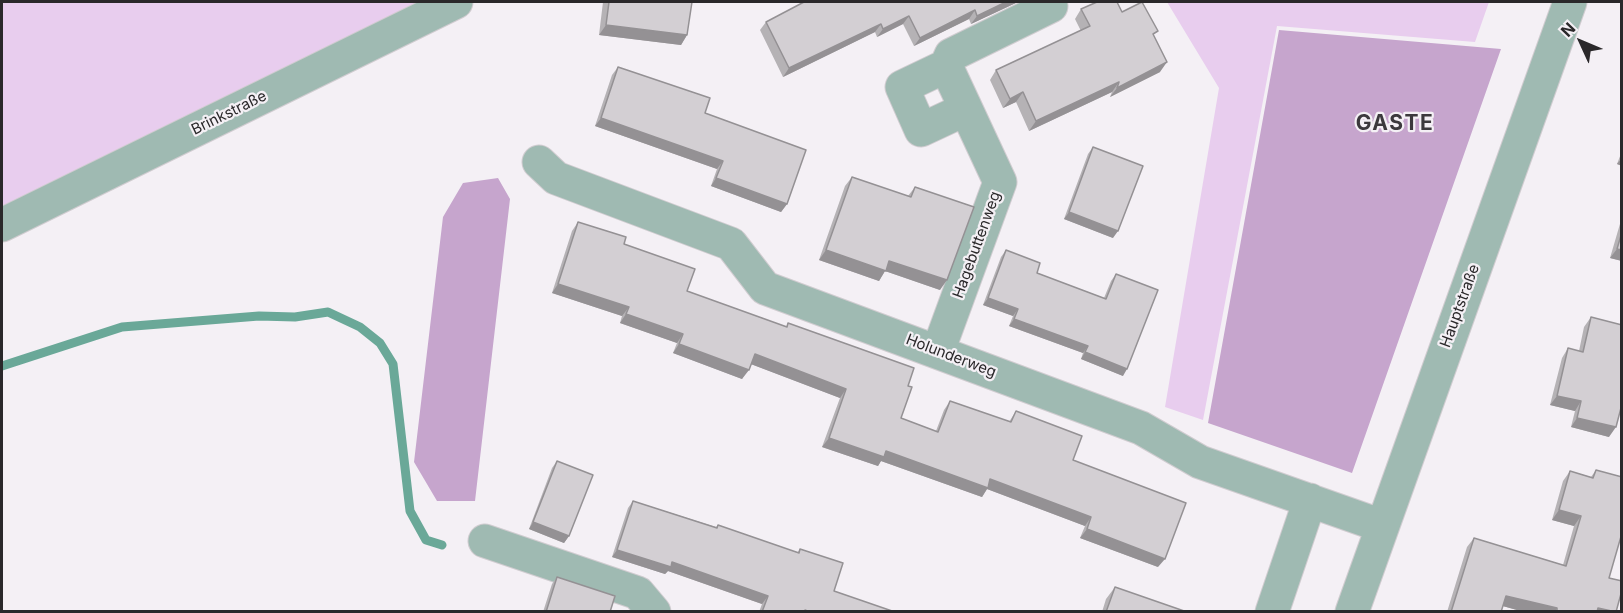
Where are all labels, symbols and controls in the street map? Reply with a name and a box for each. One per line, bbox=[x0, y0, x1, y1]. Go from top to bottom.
north arrow bbox=[1551, 12, 1611, 72]
text: N bbox=[1557, 18, 1579, 41]
street label: Brinkstraße bbox=[189, 87, 269, 139]
district label: GASTE bbox=[1356, 111, 1434, 137]
street label: Hagebuttenweg bbox=[949, 189, 1005, 301]
street label: Hauptstraße bbox=[1437, 262, 1483, 350]
street label: Holunderweg bbox=[903, 331, 999, 381]

